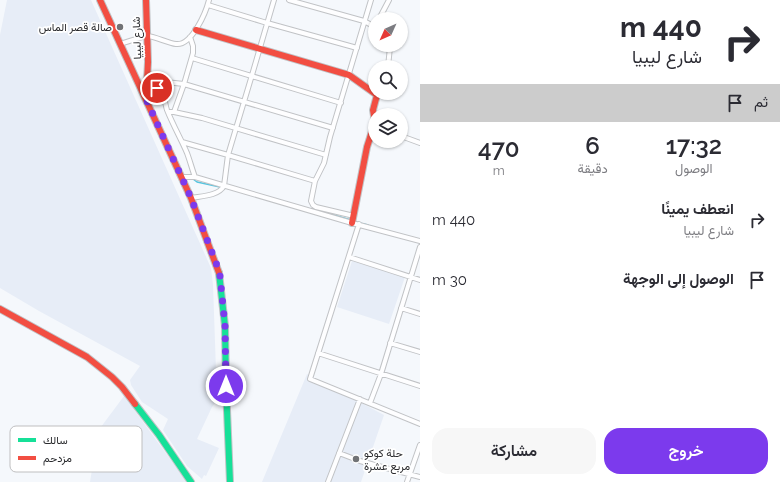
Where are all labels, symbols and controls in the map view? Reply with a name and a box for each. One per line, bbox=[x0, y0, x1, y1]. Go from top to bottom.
text: 440 m bbox=[620, 11, 702, 44]
north arrow bbox=[368, 12, 408, 52]
map controls bbox=[368, 12, 408, 148]
street label: شارع ليبيا bbox=[130, 16, 145, 60]
icon: right bbox=[716, 16, 768, 68]
place label: صالة قصر الماس bbox=[39, 21, 112, 34]
marker: صالة قصر الماس bbox=[115, 22, 125, 32]
text: شارع ليبيا bbox=[632, 46, 702, 67]
button: search bbox=[368, 60, 408, 100]
pin bbox=[140, 71, 174, 105]
icon: arrive bbox=[146, 77, 168, 99]
icon: arrive bbox=[724, 92, 746, 114]
text: ثم bbox=[754, 93, 768, 111]
button: layers bbox=[368, 108, 408, 148]
text: 6 bbox=[585, 131, 600, 160]
text: 17:32 bbox=[666, 131, 722, 160]
text: 470 bbox=[478, 134, 520, 163]
text: دقيقة bbox=[578, 161, 608, 176]
text: الوصول bbox=[675, 161, 713, 176]
text: m bbox=[493, 163, 505, 178]
text: انعطف يمينًا bbox=[661, 200, 734, 218]
icon: right bbox=[746, 209, 768, 231]
text: 440 m bbox=[432, 211, 475, 229]
text: شارع ليبيا bbox=[683, 223, 734, 238]
icon: arrive bbox=[746, 269, 768, 291]
text: الوصول إلى الوجهة bbox=[623, 270, 734, 288]
text: 30 m bbox=[432, 271, 467, 289]
position arrow bbox=[205, 365, 247, 407]
legend bbox=[10, 426, 142, 472]
button: مشاركة bbox=[432, 428, 596, 474]
button: خروج bbox=[604, 428, 768, 474]
text: سالك bbox=[43, 434, 68, 447]
place label: حلة كوكو مربع عشرة bbox=[364, 447, 410, 474]
text: مزدحم bbox=[43, 452, 72, 466]
marker: حلة كوكو مربع عشرة bbox=[351, 454, 361, 464]

